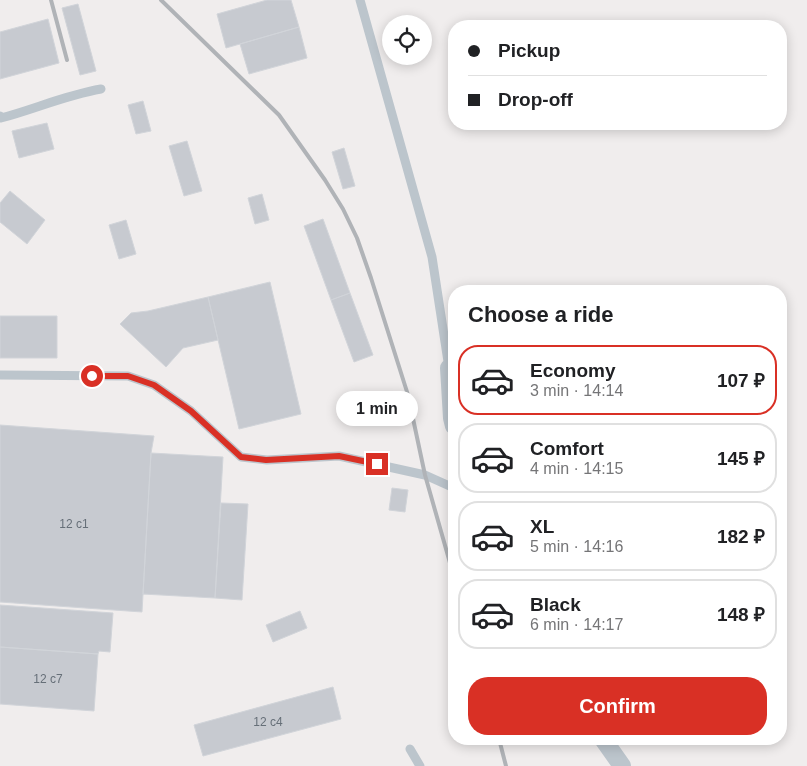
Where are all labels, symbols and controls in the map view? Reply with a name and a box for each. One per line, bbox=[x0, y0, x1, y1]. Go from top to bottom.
map controls bbox=[382, 15, 432, 65]
button: locate bbox=[382, 15, 432, 65]
text: Pickup bbox=[498, 40, 560, 61]
text: Drop-off bbox=[498, 89, 573, 110]
text: Choose a ride bbox=[468, 302, 613, 327]
icon: car bbox=[470, 358, 515, 403]
text: Economy bbox=[530, 360, 616, 381]
route start bbox=[81, 365, 103, 387]
text: 107 ₽ bbox=[717, 370, 765, 391]
text: 3 min · 14:14 bbox=[530, 382, 623, 399]
callout: 1 min bbox=[336, 392, 418, 426]
text: 1 min bbox=[356, 400, 398, 417]
icon: car bbox=[470, 436, 515, 481]
text: Comfort bbox=[530, 438, 604, 459]
text: 145 ₽ bbox=[717, 448, 765, 469]
route end bbox=[366, 453, 388, 475]
text: 4 min · 14:15 bbox=[530, 460, 623, 477]
icon: car bbox=[470, 514, 515, 559]
text: XL bbox=[530, 516, 554, 537]
house number: 12 с1 bbox=[59, 517, 89, 531]
text: 182 ₽ bbox=[717, 526, 765, 547]
text: 5 min · 14:16 bbox=[530, 538, 623, 555]
icon: car bbox=[470, 592, 515, 637]
text: Black bbox=[530, 594, 581, 615]
text: 148 ₽ bbox=[717, 604, 765, 625]
text: 6 min · 14:17 bbox=[530, 616, 623, 633]
house number: 12 с7 bbox=[33, 672, 63, 686]
button: Confirm bbox=[468, 677, 767, 735]
house number: 12 с4 bbox=[253, 715, 283, 729]

